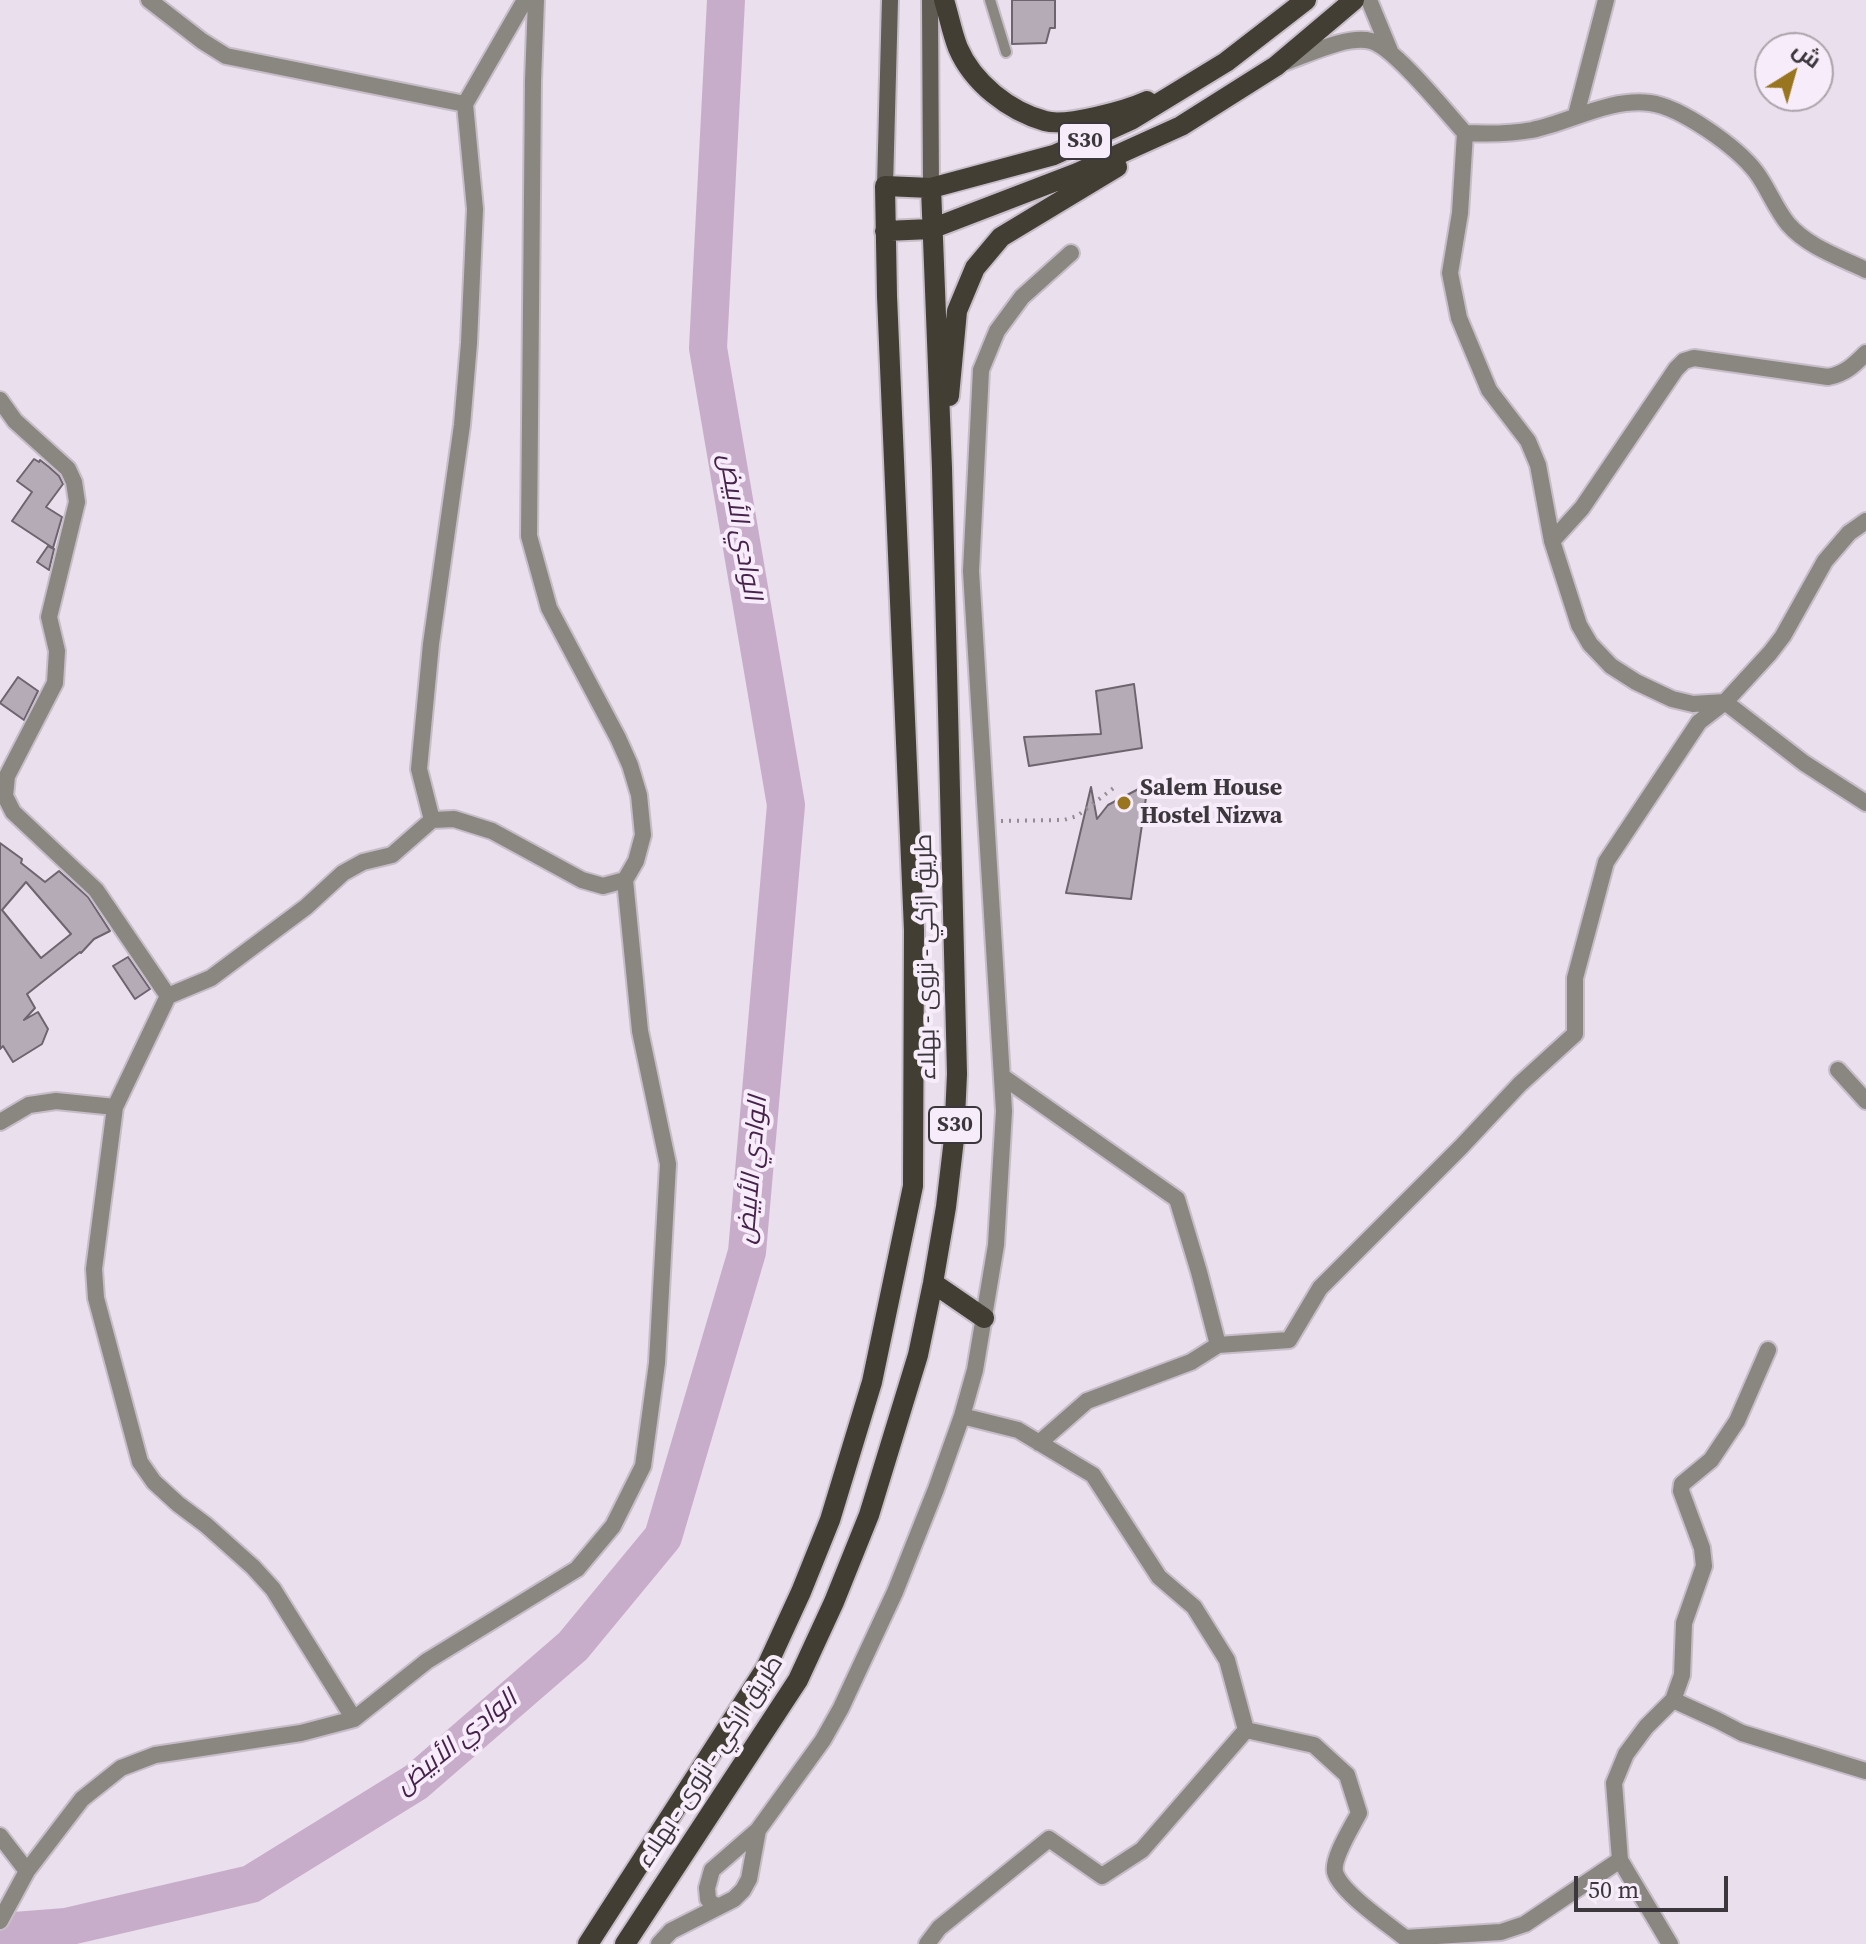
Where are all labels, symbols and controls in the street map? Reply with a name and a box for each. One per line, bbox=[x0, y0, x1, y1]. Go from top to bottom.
north arrow bbox=[1754, 32, 1834, 112]
text: ش bbox=[1787, 34, 1828, 75]
road number: S30 bbox=[1059, 123, 1111, 159]
water label: الوادي الأبيض bbox=[711, 451, 767, 603]
place label: Salem House Hostel Nizwa bbox=[1140, 775, 1282, 831]
marker: Salem House Hostel Nizwa bbox=[1115, 794, 1133, 812]
street label: طريق ازكي - نزوى - بهلاء bbox=[910, 834, 944, 1080]
water label: الوادي الأبيض bbox=[731, 1095, 775, 1245]
road number: S30 bbox=[929, 1107, 981, 1143]
street label: طريق ازكي - نزوى - بهلاء bbox=[632, 1651, 790, 1873]
water label: الوادي الأبيض bbox=[390, 1684, 524, 1802]
scale bar bbox=[1578, 1860, 1732, 1910]
text: 50 m bbox=[1588, 1873, 1639, 1906]

